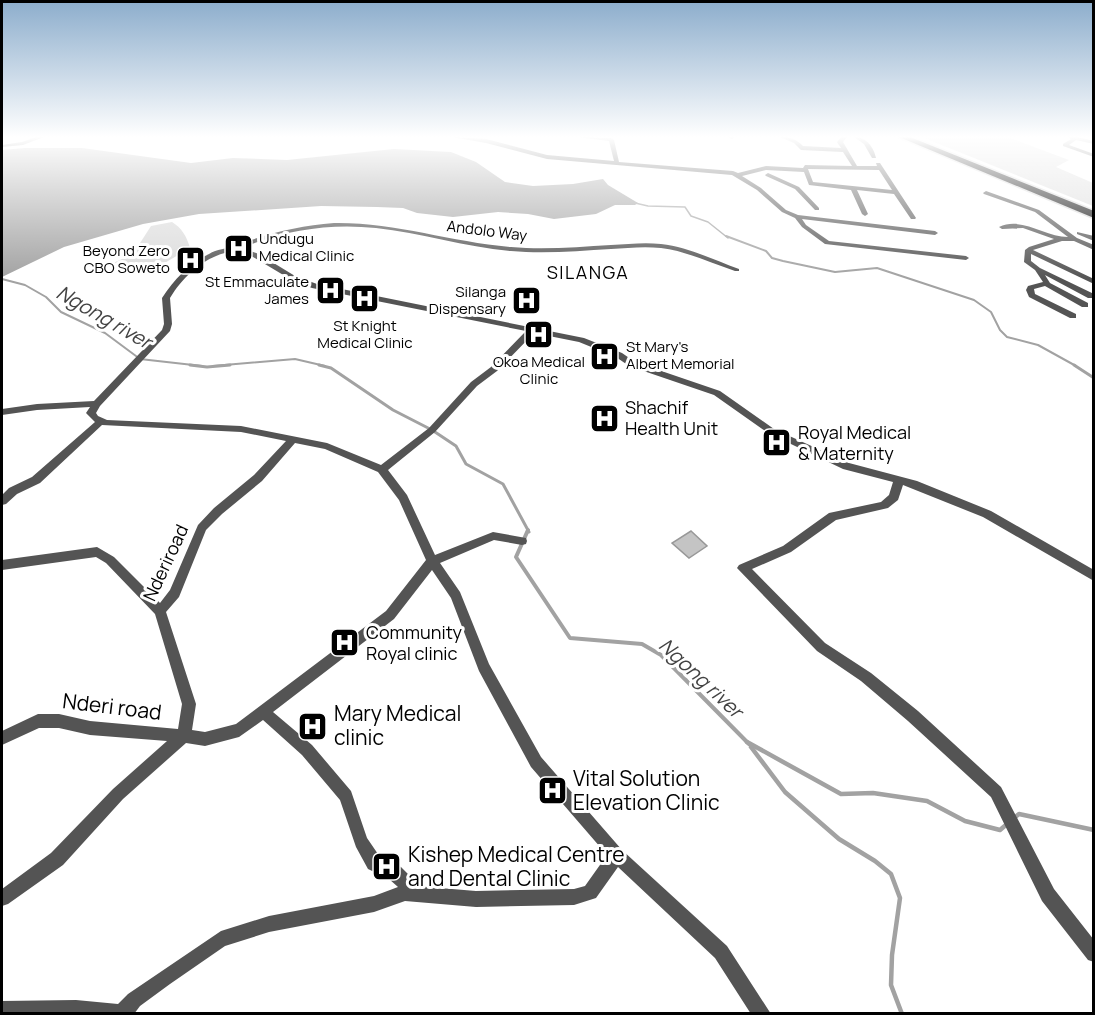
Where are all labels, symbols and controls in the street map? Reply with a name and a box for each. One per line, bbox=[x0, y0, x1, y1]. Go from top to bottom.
street label: Andolo Way bbox=[446, 215, 528, 246]
place label: Undugu Medical Clinic bbox=[259, 228, 354, 266]
hospital icon: Undugu Medical Clinic bbox=[222, 232, 254, 264]
place label: Beyond Zero CBO Soweto bbox=[83, 240, 170, 278]
hospital icon: Beyond Zero CBO Soweto bbox=[175, 244, 207, 276]
district label: SILANGA bbox=[547, 260, 629, 284]
place label: St Emmaculate James bbox=[205, 271, 309, 309]
hospital icon: St Emmaculate James bbox=[314, 275, 346, 307]
water label: Ngong river bbox=[52, 278, 159, 356]
place label: Silanga Dispensary bbox=[429, 281, 506, 319]
hospital icon: St Knight Medical Clinic bbox=[349, 283, 381, 315]
hospital icon: Silanga Dispensary bbox=[511, 285, 543, 317]
place label: St Knight Medical Clinic bbox=[317, 315, 413, 353]
hospital icon: Okoa Medical Clinic bbox=[523, 319, 555, 351]
place label: St Mary's Albert Memorial bbox=[626, 336, 735, 374]
hospital icon: St Mary's Albert Memorial bbox=[589, 340, 621, 372]
place label: Okoa Medical Clinic bbox=[493, 351, 585, 389]
place label: Shachif Health Unit bbox=[625, 395, 718, 440]
hospital icon: Shachif Health Unit bbox=[588, 402, 620, 434]
place label: Royal Medical & Maternity bbox=[798, 420, 911, 465]
hospital icon: Royal Medical & Maternity bbox=[761, 427, 793, 459]
street label: Nderiroad bbox=[137, 520, 193, 605]
place label: Community Royal clinic bbox=[366, 620, 463, 665]
hospital icon: Community Royal clinic bbox=[329, 627, 361, 659]
water label: Ngong river bbox=[654, 632, 751, 725]
street label: Nderi road bbox=[61, 686, 163, 726]
place label: Mary Medical clinic bbox=[334, 699, 461, 751]
hospital icon: Mary Medical clinic bbox=[297, 710, 329, 742]
place label: Vital Solution Elevation Clinic bbox=[573, 764, 720, 816]
hospital icon: Vital Solution Elevation Clinic bbox=[536, 775, 568, 807]
place label: Kishep Medical Centre and Dental Clinic bbox=[408, 840, 625, 892]
hospital icon: Kishep Medical Centre and Dental Clinic bbox=[371, 851, 403, 883]

